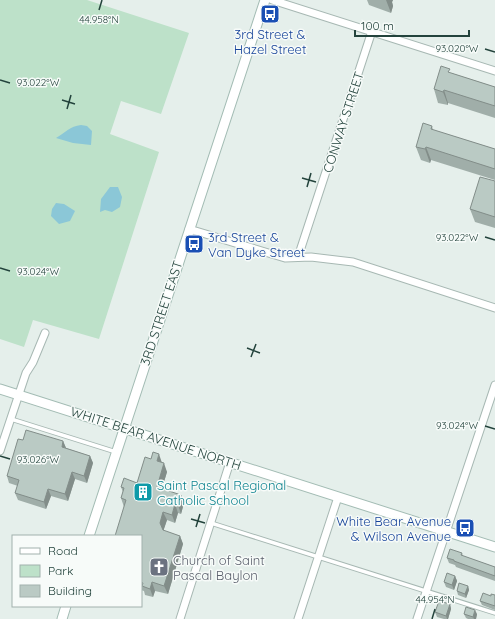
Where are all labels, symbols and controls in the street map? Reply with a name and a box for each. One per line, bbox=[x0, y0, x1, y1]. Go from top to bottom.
bus stop icon: 3rd Street & Hazel Street bbox=[259, 3, 281, 25]
scale bar bbox=[355, 12, 469, 38]
text: 44.958°N bbox=[79, 13, 119, 26]
text: 100 m bbox=[361, 18, 394, 33]
place label: 3rd Street & Hazel Street bbox=[234, 26, 306, 57]
text: 93.020°W bbox=[435, 42, 479, 55]
street label: CONWAY STREET bbox=[319, 69, 367, 175]
text: 93.022°W bbox=[17, 76, 60, 89]
place label: 3rd Street & Van Dyke Street bbox=[208, 229, 305, 260]
text: 93.022°W bbox=[436, 231, 479, 244]
bus stop icon: 3rd Street & Van Dyke Street bbox=[183, 233, 205, 255]
street label: 3RD STREET EAST bbox=[136, 258, 186, 368]
text: 93.024°W bbox=[17, 265, 59, 278]
street label: WHITE BEAR AVENUE NORTH bbox=[69, 403, 243, 473]
text: 93.024°W bbox=[436, 419, 478, 432]
text: 93.026°W bbox=[17, 453, 60, 466]
place label: Saint Pascal Regional Catholic School bbox=[157, 477, 286, 508]
building icon: Saint Pascal Regional Catholic School bbox=[132, 481, 154, 503]
place label: White Bear Avenue & Wilson Avenue bbox=[336, 513, 451, 544]
bus stop icon: White Bear Avenue & Wilson Avenue bbox=[454, 517, 476, 539]
legend bbox=[12, 535, 142, 607]
text: Road bbox=[48, 543, 78, 558]
place label: Church of Saint Pascal Baylon bbox=[173, 552, 265, 583]
church icon: Church of Saint Pascal Baylon bbox=[148, 556, 170, 578]
text: Park bbox=[48, 563, 73, 578]
text: Building bbox=[48, 583, 92, 598]
text: 44.954°N bbox=[415, 593, 455, 606]

